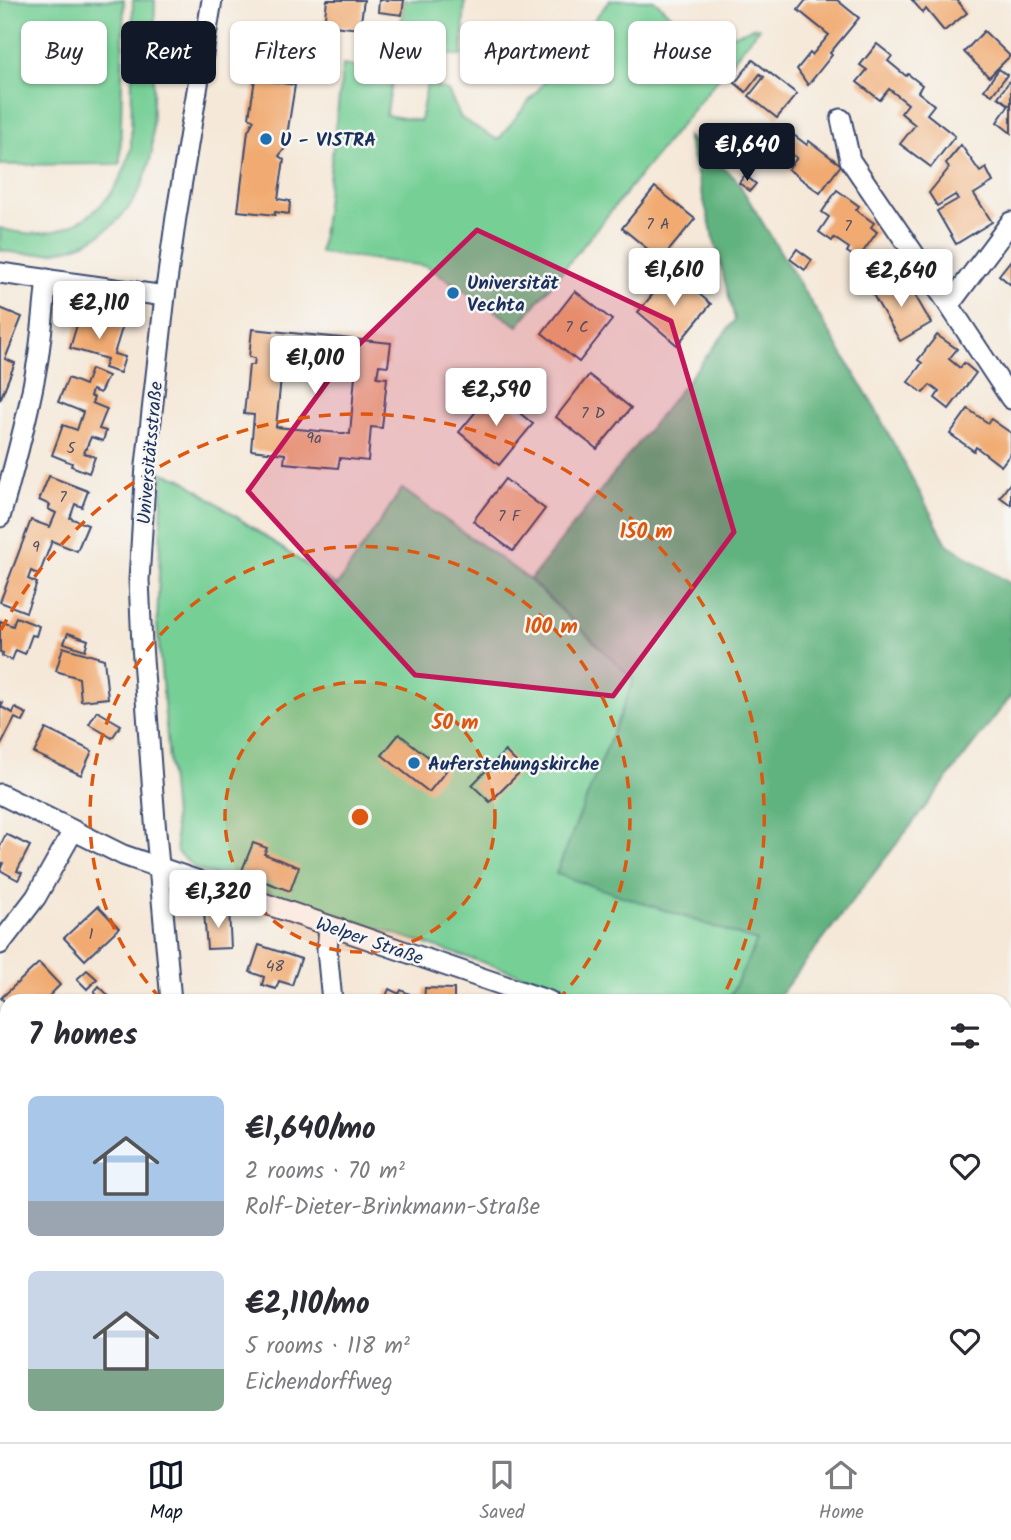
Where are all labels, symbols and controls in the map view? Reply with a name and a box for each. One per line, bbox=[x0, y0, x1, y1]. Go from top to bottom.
chip: Buy bbox=[21, 21, 107, 84]
chip: Rent bbox=[121, 21, 216, 84]
chip: Filters bbox=[230, 21, 340, 84]
chip: New bbox=[354, 21, 446, 84]
chip: Apartment bbox=[460, 21, 614, 84]
chip: House bbox=[628, 21, 736, 84]
pin: €1,640 bbox=[690, 124, 804, 183]
place label: U - VISTRA bbox=[280, 126, 376, 156]
text: €1,640 bbox=[715, 128, 779, 164]
marker: U - VISTRA bbox=[258, 131, 274, 147]
house number: 7 A bbox=[646, 212, 670, 237]
house number: 7 bbox=[844, 214, 852, 239]
pin: €1,610 bbox=[617, 248, 731, 308]
pin: €2,640 bbox=[844, 250, 958, 309]
text: €1,610 bbox=[645, 253, 703, 289]
text: €2,640 bbox=[866, 254, 936, 290]
place label: Universität Vechta bbox=[467, 269, 559, 321]
pin: €2,110 bbox=[42, 282, 156, 341]
marker: Universität Vechta bbox=[445, 285, 461, 301]
text: €2,110 bbox=[69, 286, 129, 322]
house number: 7 C bbox=[565, 315, 589, 340]
pin: €1,010 bbox=[258, 336, 372, 396]
text: €1,010 bbox=[286, 341, 344, 377]
pin: €2,590 bbox=[439, 368, 553, 428]
text: €2,590 bbox=[461, 373, 531, 409]
street label: Universitätsstraße bbox=[130, 380, 172, 526]
house number: 7 D bbox=[581, 401, 605, 426]
house number: 9a bbox=[306, 426, 322, 451]
house number: 5 bbox=[67, 436, 77, 461]
house number: 7 bbox=[59, 485, 67, 510]
house number: 7 F bbox=[498, 504, 522, 529]
text: 150 m bbox=[619, 516, 673, 549]
house number: 9 bbox=[32, 535, 40, 560]
text: 100 m bbox=[524, 611, 578, 644]
text: 50 m bbox=[431, 707, 478, 740]
place label: Auferstehungskirche bbox=[428, 750, 599, 780]
marker: Auferstehungskirche bbox=[406, 755, 422, 771]
centre of rings bbox=[348, 805, 372, 829]
pin: €1,320 bbox=[161, 870, 275, 930]
text: €1,320 bbox=[185, 875, 251, 911]
street label: Welper Straße bbox=[312, 909, 428, 974]
house number: 1 bbox=[88, 922, 94, 947]
house number: 48 bbox=[266, 954, 285, 979]
text: 7 homes bbox=[28, 1012, 138, 1060]
icon: filters bbox=[946, 1017, 984, 1055]
text: €1,640/mo bbox=[245, 1106, 376, 1154]
icon: home bbox=[84, 1124, 168, 1208]
icon: heart bbox=[946, 1147, 984, 1185]
text: 2 rooms · 70 m² bbox=[245, 1154, 405, 1190]
text: Rolf-Dieter-Brinkmann-Straße bbox=[245, 1190, 540, 1226]
text: €2,110/mo bbox=[245, 1281, 370, 1329]
icon: home bbox=[84, 1299, 168, 1383]
icon: heart bbox=[946, 1322, 984, 1360]
text: 5 rooms · 118 m² bbox=[245, 1329, 410, 1365]
text: Eichendorffweg bbox=[245, 1365, 393, 1401]
tab: Map bbox=[147, 1456, 185, 1528]
tab: Saved bbox=[479, 1456, 525, 1528]
tab: Home bbox=[819, 1456, 864, 1528]

